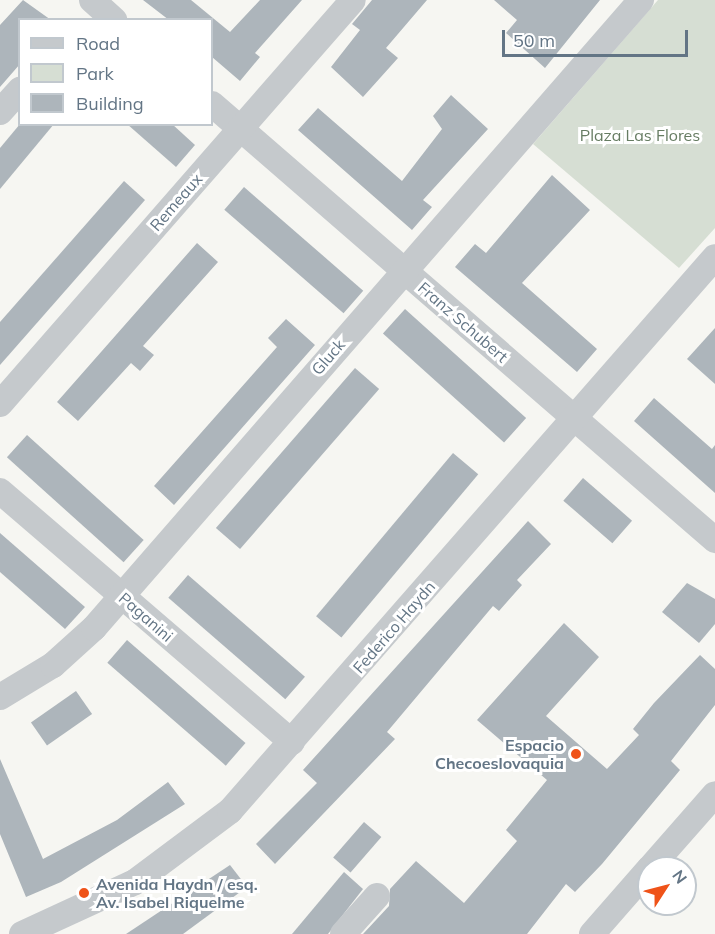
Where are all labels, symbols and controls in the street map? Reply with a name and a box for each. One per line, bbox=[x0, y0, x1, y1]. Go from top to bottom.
legend bbox=[18, 18, 213, 126]
scale bar bbox=[505, 18, 691, 56]
text: 50 m bbox=[513, 29, 555, 52]
text: Road bbox=[76, 32, 120, 55]
text: Park bbox=[76, 62, 114, 85]
text: Building bbox=[76, 92, 144, 115]
park label: Plaza Las Flores bbox=[580, 125, 700, 145]
street label: Remeaux bbox=[146, 169, 206, 235]
street label: Franz Schubert bbox=[414, 278, 512, 366]
street label: Gluck bbox=[307, 335, 349, 379]
street label: Federico Haydn bbox=[349, 577, 439, 677]
street label: Paganini bbox=[115, 588, 177, 646]
place label: Espacio Checoeslovaquia bbox=[435, 735, 564, 773]
marker: Espacio Checoeslovaquia bbox=[569, 747, 583, 761]
north arrow bbox=[637, 856, 697, 916]
text: N bbox=[668, 866, 692, 887]
place label: Avenida Haydn / esq. Av. Isabel Riquelme bbox=[96, 874, 258, 912]
marker: Avenida Haydn / esq. Av. Isabel Riquelme bbox=[77, 886, 91, 900]

